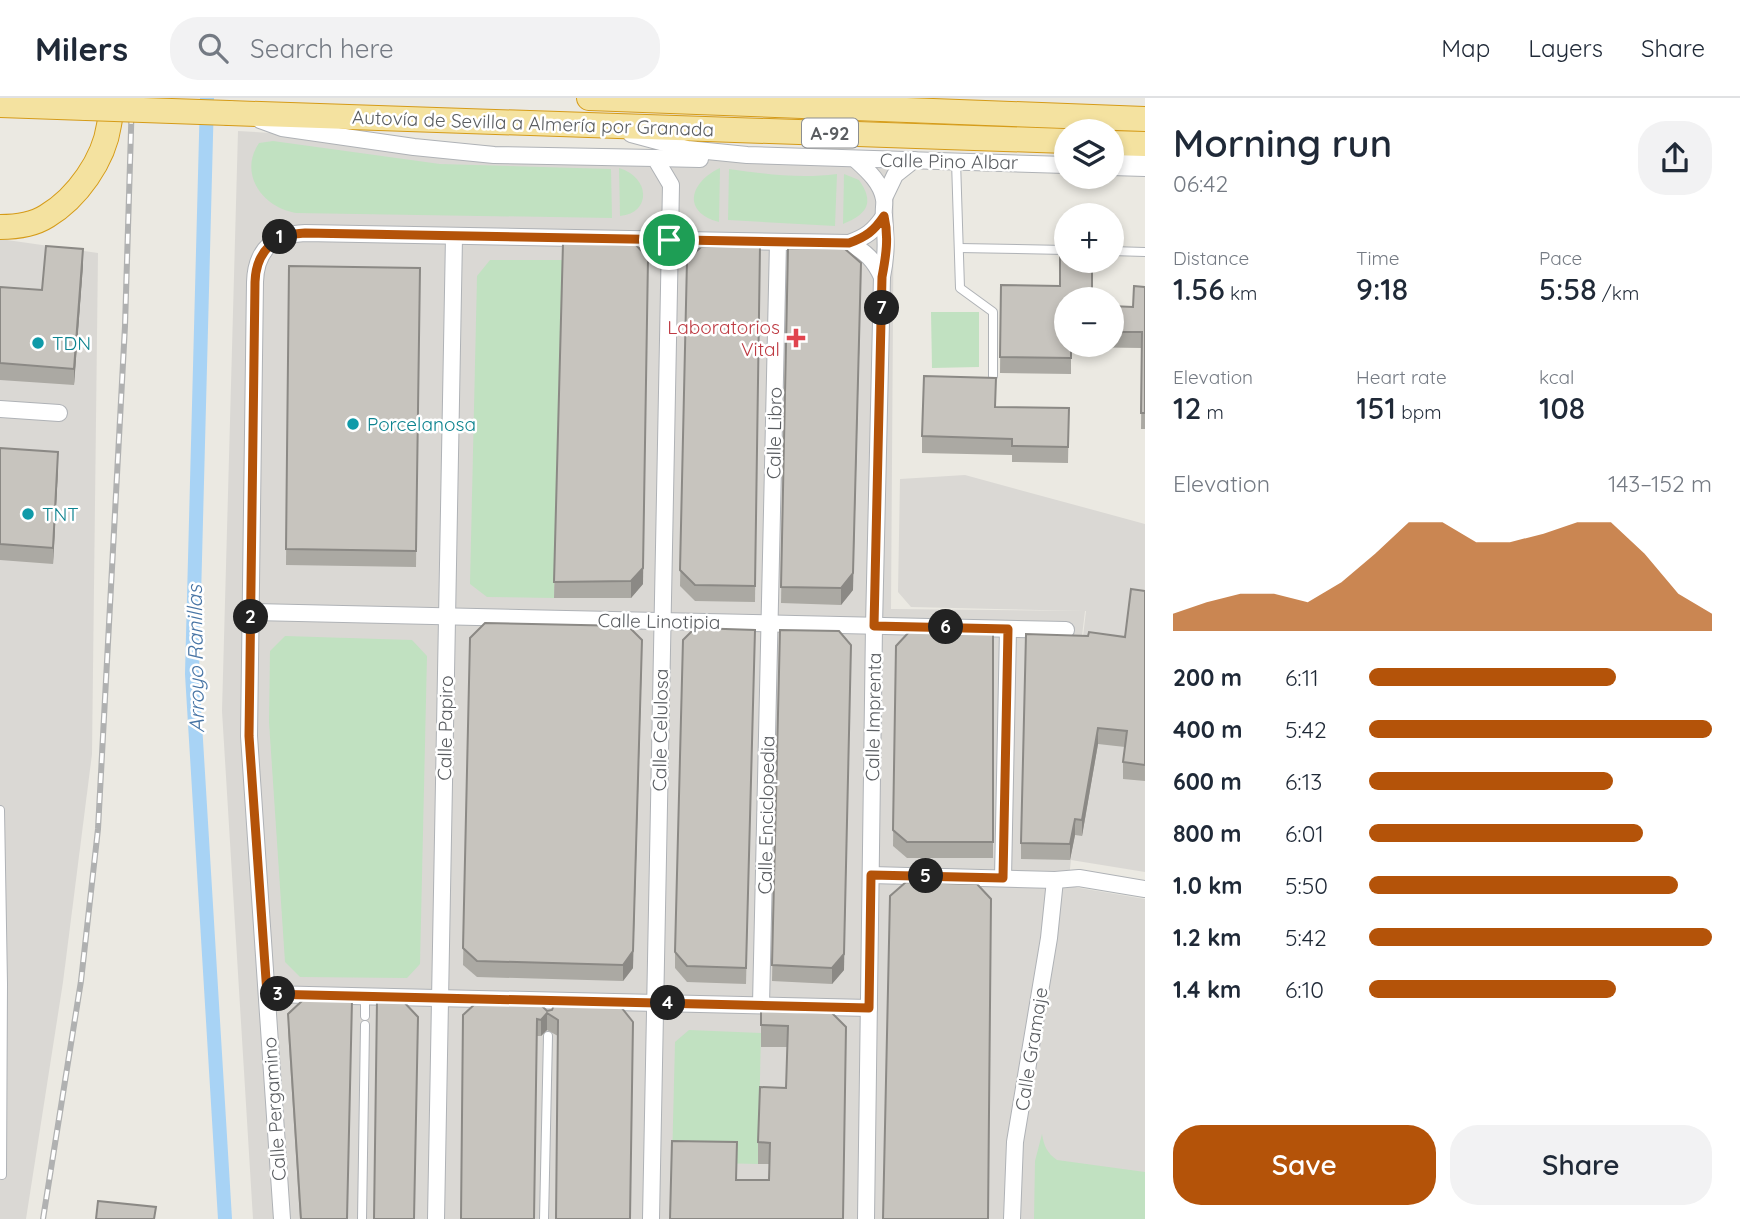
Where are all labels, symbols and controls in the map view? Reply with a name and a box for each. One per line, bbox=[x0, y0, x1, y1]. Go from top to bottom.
search box bbox=[170, 17, 660, 80]
text: Milers bbox=[35, 28, 128, 69]
icon: search bbox=[194, 29, 232, 67]
text: Search here bbox=[250, 32, 394, 65]
text: Map bbox=[1441, 33, 1490, 63]
text: Layers bbox=[1528, 33, 1603, 63]
text: Share bbox=[1641, 33, 1705, 63]
street label: Autovía de Sevilla a Almería por Granada bbox=[352, 105, 714, 141]
road number: A-92 bbox=[802, 118, 858, 148]
map controls bbox=[1054, 119, 1124, 357]
button: layers bbox=[1054, 119, 1124, 189]
text: Morning run bbox=[1173, 119, 1392, 167]
button: share bbox=[1638, 121, 1712, 195]
street label: Calle Pino Albar bbox=[880, 148, 1019, 174]
text: 06:42 bbox=[1173, 169, 1228, 198]
button: + bbox=[1054, 203, 1124, 273]
pin bbox=[639, 210, 699, 270]
pin: 1 bbox=[262, 220, 298, 254]
icon: arrive bbox=[650, 221, 688, 259]
text: 1 bbox=[276, 224, 283, 248]
text: Distance bbox=[1173, 246, 1249, 270]
text: Time bbox=[1356, 246, 1400, 270]
text: Pace bbox=[1539, 246, 1582, 270]
text: 1.56 bbox=[1173, 270, 1225, 308]
text: 9:18 bbox=[1356, 270, 1408, 308]
text: 5:58 bbox=[1539, 270, 1597, 308]
text: km bbox=[1225, 281, 1257, 305]
text: /km bbox=[1597, 281, 1639, 305]
button: − bbox=[1054, 287, 1124, 357]
pin: 7 bbox=[864, 290, 900, 326]
text: 7 bbox=[876, 295, 887, 319]
place label: Laboratorios Vital bbox=[667, 315, 780, 361]
marker: Laboratorios Vital bbox=[786, 328, 806, 348]
place label: TDN bbox=[52, 331, 91, 355]
marker: TDN bbox=[30, 335, 46, 351]
text: Elevation bbox=[1173, 365, 1253, 389]
text: Heart rate bbox=[1356, 365, 1447, 389]
text: kcal bbox=[1539, 365, 1574, 389]
street label: Calle Libro bbox=[761, 387, 787, 479]
text: 12 bbox=[1173, 389, 1201, 427]
text: 151 bbox=[1356, 389, 1396, 427]
text: 108 bbox=[1539, 389, 1585, 427]
text: m bbox=[1201, 400, 1224, 424]
text: bpm bbox=[1396, 400, 1442, 424]
place label: Porcelanosa bbox=[367, 412, 476, 436]
marker: Porcelanosa bbox=[345, 416, 361, 432]
text: Elevation bbox=[1173, 469, 1270, 498]
text: 143–152 m bbox=[1608, 469, 1712, 498]
place label: TNT bbox=[42, 502, 79, 526]
marker: TNT bbox=[20, 506, 36, 522]
water label: Arroyo Ranillas bbox=[181, 584, 209, 733]
pin: 2 bbox=[233, 600, 268, 634]
text: 2 bbox=[245, 604, 256, 628]
street label: Calle Linotipia bbox=[597, 608, 721, 634]
pin: 6 bbox=[928, 610, 964, 644]
text: 6 bbox=[940, 614, 951, 638]
street label: Calle Imprenta bbox=[860, 653, 886, 781]
text: 200 m bbox=[1173, 663, 1242, 692]
text: 6:11 bbox=[1285, 663, 1319, 692]
street label: Calle Celulosa bbox=[647, 668, 673, 792]
street label: Calle Papiro bbox=[432, 675, 458, 781]
text: 400 m bbox=[1173, 715, 1242, 744]
text: 5:42 bbox=[1285, 715, 1327, 744]
street label: Calle Enciclopedia bbox=[753, 735, 779, 895]
text: 600 m bbox=[1173, 767, 1242, 796]
text: 6:13 bbox=[1285, 767, 1322, 796]
text: 800 m bbox=[1173, 819, 1242, 848]
text: 6:01 bbox=[1285, 819, 1324, 848]
pin: 5 bbox=[908, 858, 944, 894]
text: 5 bbox=[920, 863, 931, 887]
text: 1.0 km bbox=[1173, 871, 1243, 900]
text: 5:50 bbox=[1285, 871, 1328, 900]
text: 1.2 km bbox=[1173, 923, 1242, 952]
text: 5:42 bbox=[1285, 923, 1327, 952]
text: 1.4 km bbox=[1173, 975, 1241, 1004]
text: 6:10 bbox=[1285, 975, 1324, 1004]
pin: 3 bbox=[260, 976, 296, 1012]
text: 3 bbox=[272, 981, 283, 1005]
street label: Calle Gramaje bbox=[1009, 985, 1053, 1113]
pin: 4 bbox=[650, 986, 686, 1020]
text: 4 bbox=[662, 990, 673, 1014]
street label: Calle Pergamino bbox=[257, 1036, 291, 1182]
button: Save bbox=[1173, 1125, 1436, 1205]
button: Share bbox=[1450, 1125, 1712, 1205]

